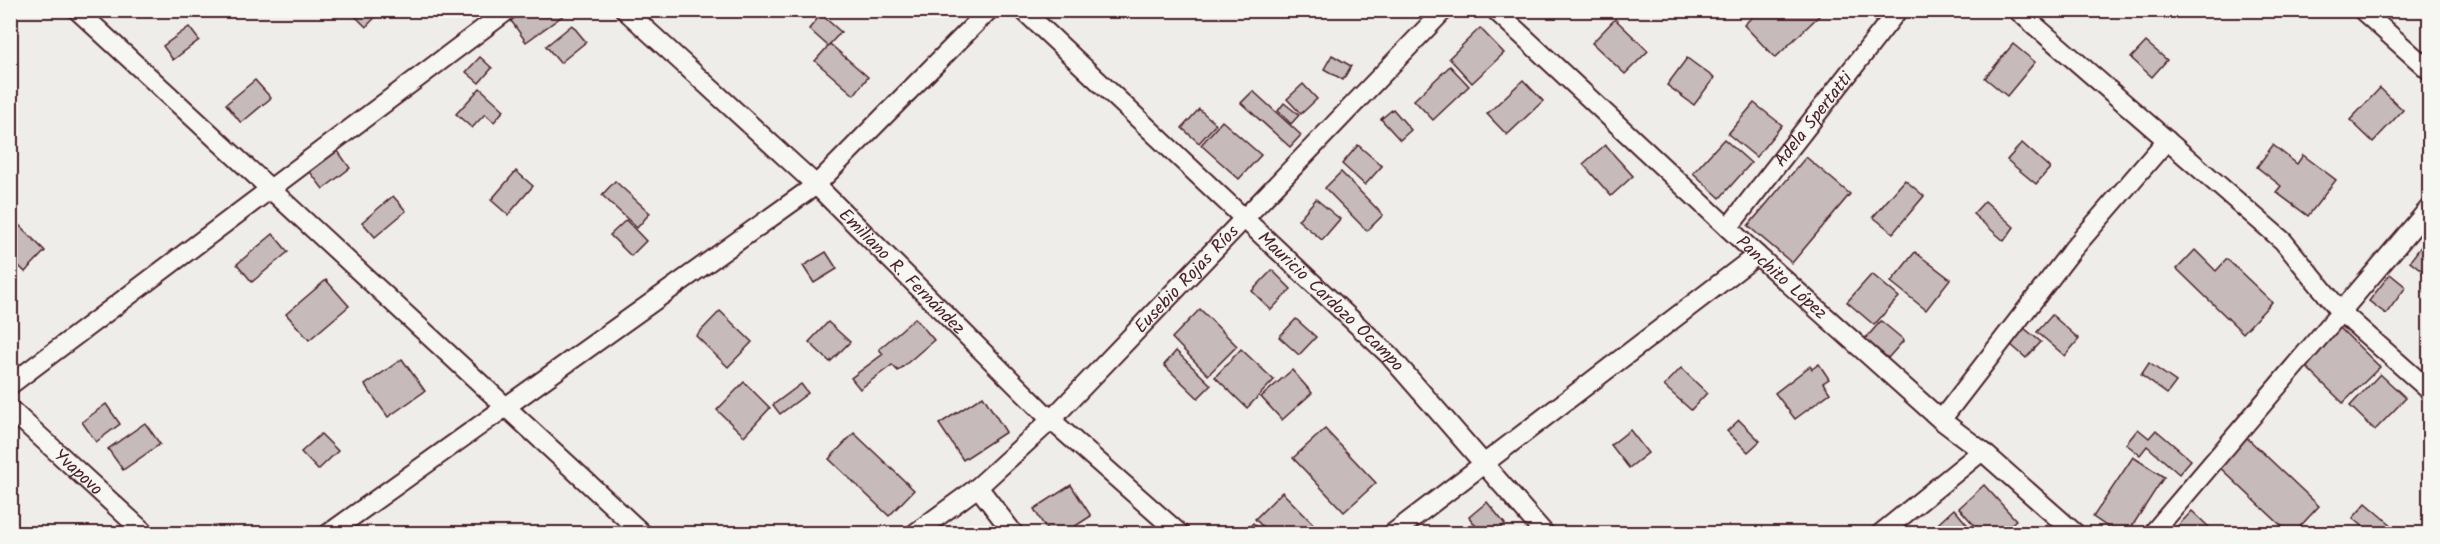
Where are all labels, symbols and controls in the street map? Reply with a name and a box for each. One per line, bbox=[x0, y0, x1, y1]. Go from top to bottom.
street label: Adela Spertatti bbox=[1768, 66, 1861, 174]
street label: Emiliano R. Fernández bbox=[831, 202, 971, 343]
street label: Eusebio Rojas Ríos bbox=[1128, 219, 1247, 341]
street label: Mauricio Cardozo Ocampo bbox=[1250, 225, 1410, 379]
street label: Panchito López bbox=[1728, 229, 1833, 328]
street label: Yvapovo bbox=[46, 442, 109, 504]

